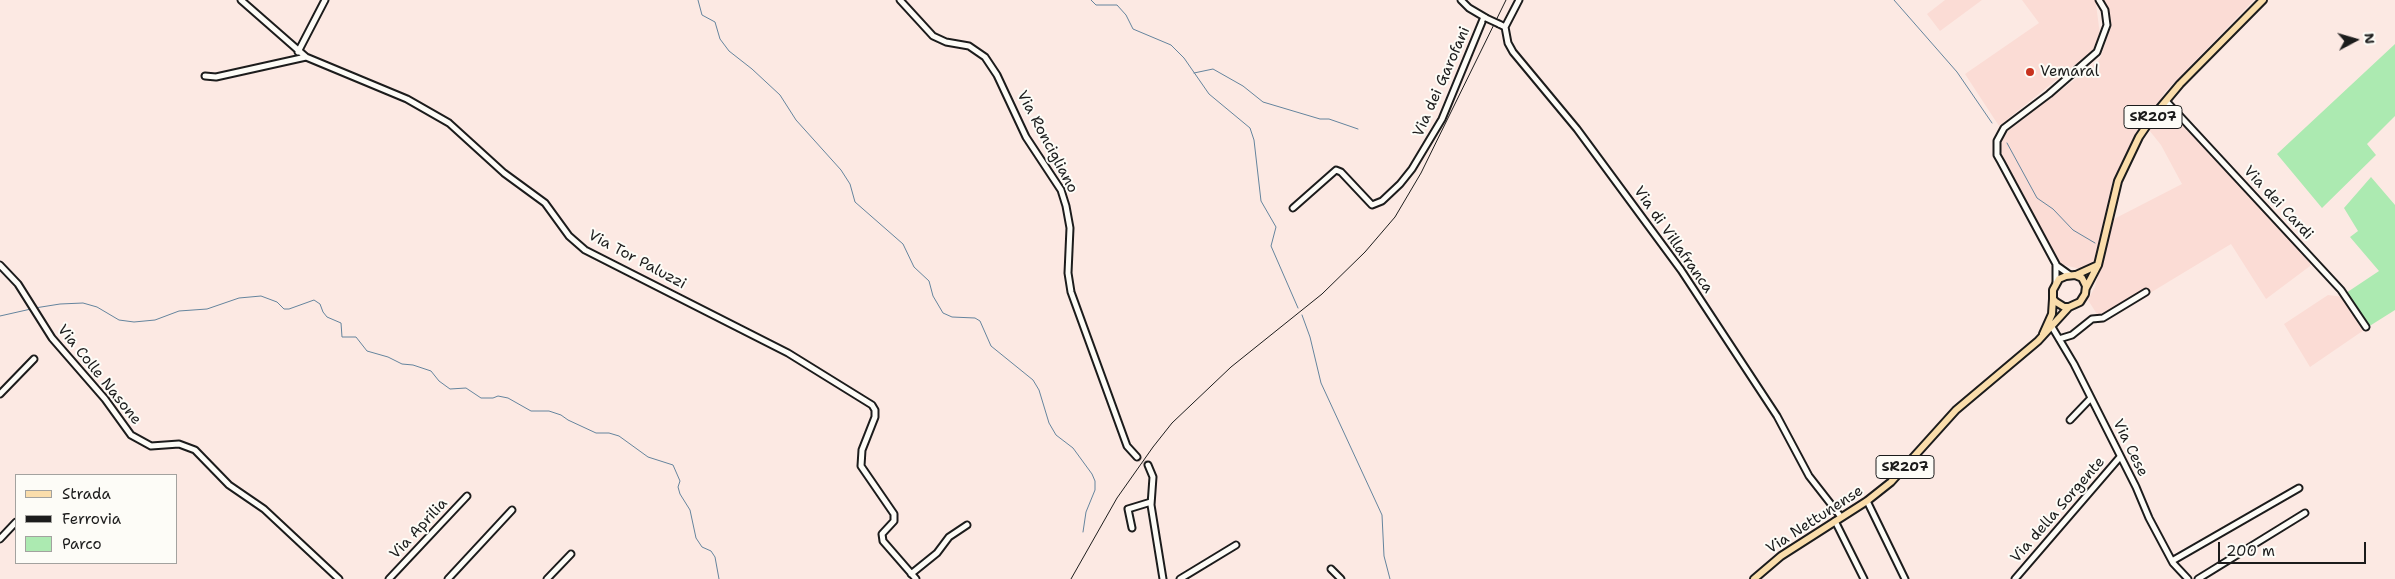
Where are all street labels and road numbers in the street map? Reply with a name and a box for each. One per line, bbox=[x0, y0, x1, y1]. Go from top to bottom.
street label: Via dei Garofani bbox=[1410, 24, 1474, 140]
street label: Via Roncigliano bbox=[1013, 88, 1081, 196]
road number: SR207 bbox=[2124, 105, 2182, 128]
street label: Via dei Cardi bbox=[2239, 163, 2317, 243]
street label: Via di Villafranca bbox=[1629, 183, 1717, 297]
street label: Via Tor Paluzzi bbox=[585, 227, 689, 293]
street label: Via Colle Nasone bbox=[53, 321, 145, 429]
street label: Via Cese bbox=[2108, 416, 2152, 480]
street label: Via della Sorgente bbox=[2007, 453, 2109, 567]
road number: SR207 bbox=[1876, 456, 1934, 478]
street label: Via Nettunense bbox=[1763, 482, 1867, 558]
street label: Via Aprilia bbox=[386, 495, 452, 563]

